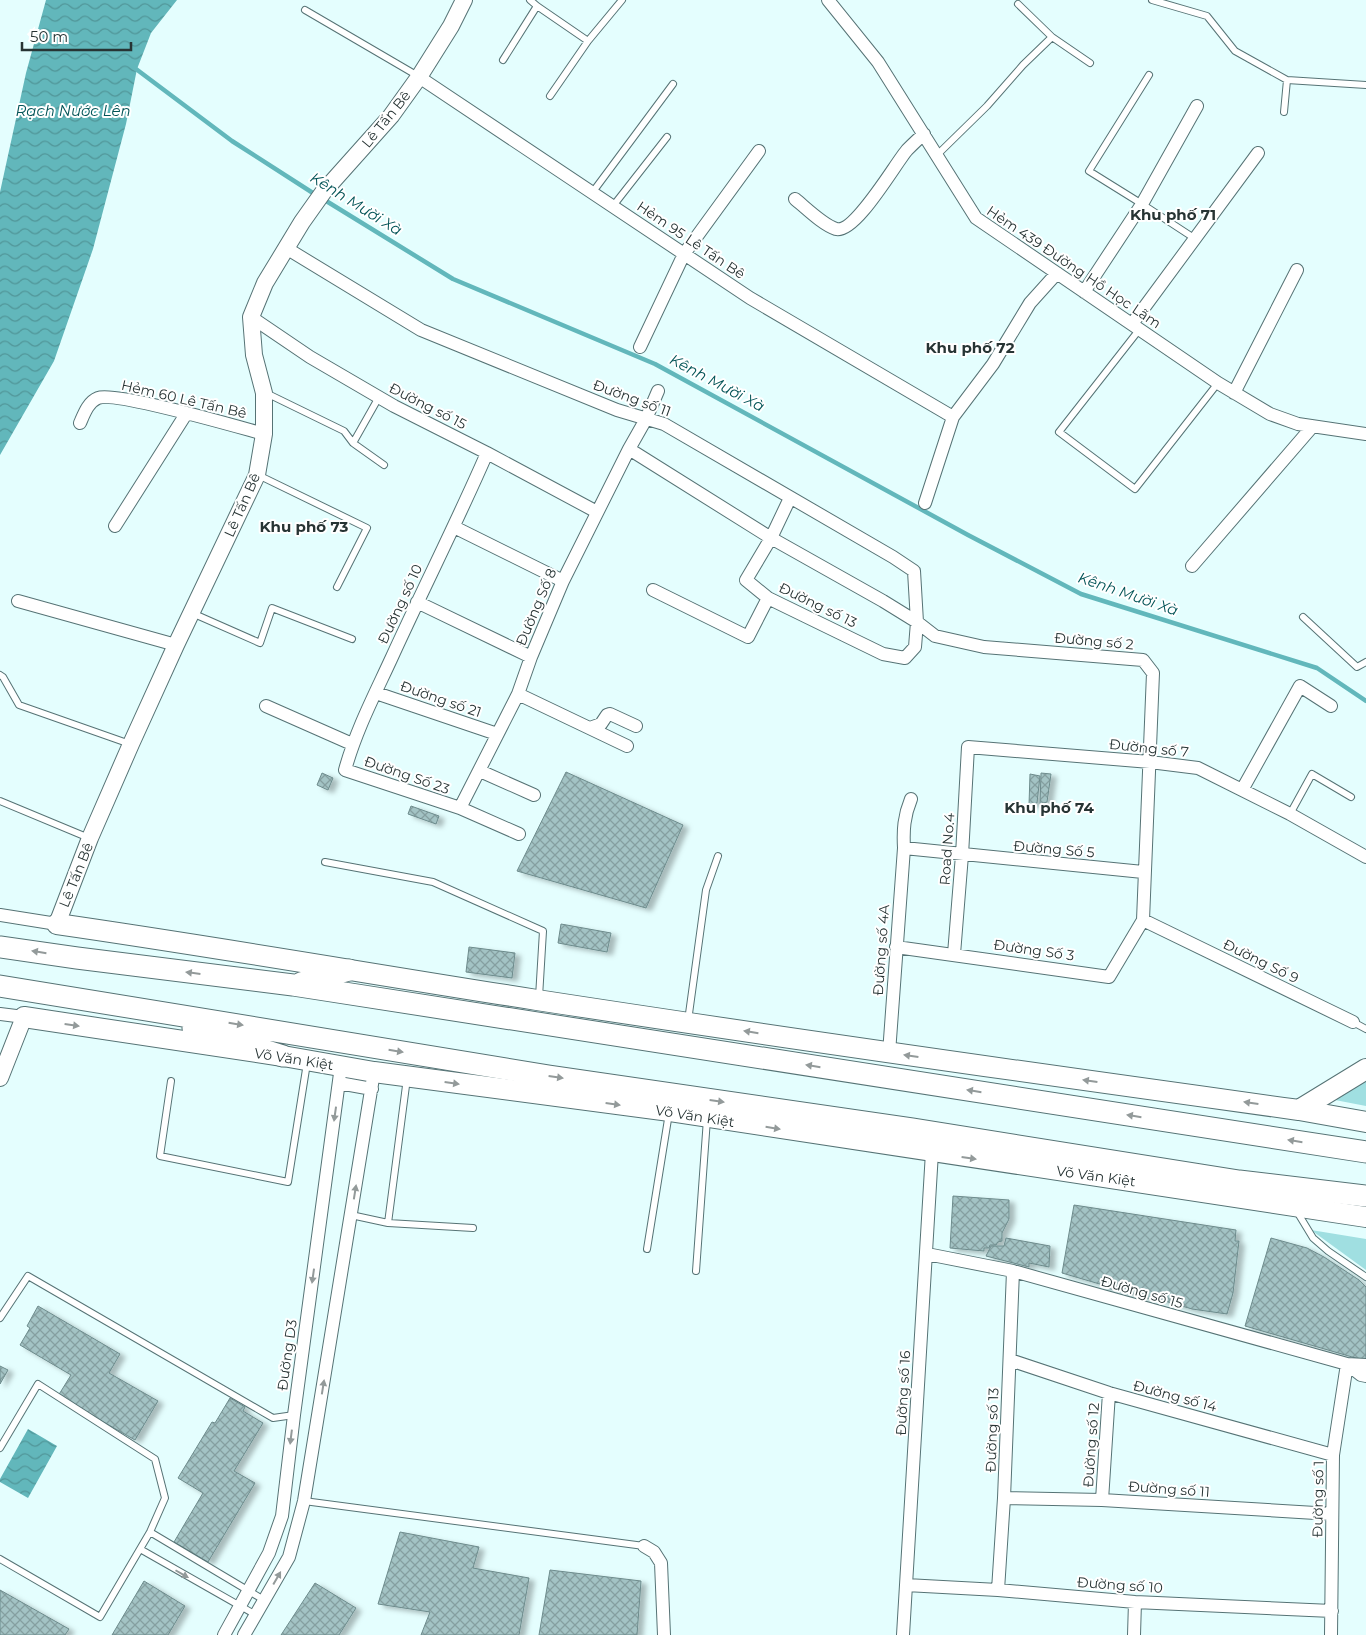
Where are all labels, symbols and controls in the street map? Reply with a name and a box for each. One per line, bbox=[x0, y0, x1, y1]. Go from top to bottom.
scale bar bbox=[22, 20, 131, 52]
text: 50 m bbox=[30, 27, 68, 46]
street label: Lê Tấn Bê bbox=[358, 87, 414, 151]
water label: Rạch Nước Lên bbox=[15, 101, 131, 120]
water label: Kênh Mười Xà bbox=[307, 168, 406, 239]
street label: Hẻm 95 Lê Tấn Bê bbox=[633, 197, 749, 283]
street label: Hẻm 439 Đường Hồ Học Lãm bbox=[983, 202, 1165, 332]
district label: Khu phố 71 bbox=[1130, 205, 1216, 224]
district label: Khu phố 72 bbox=[925, 338, 1015, 357]
water label: Kênh Mười Xà bbox=[667, 350, 768, 416]
street label: Hẻm 60 Lê Tấn Bê bbox=[120, 376, 248, 422]
street label: Đường số 11 bbox=[591, 376, 673, 420]
street label: Đường số 15 bbox=[386, 379, 470, 433]
street label: Lê Tấn Bê bbox=[220, 470, 264, 540]
district label: Khu phố 73 bbox=[260, 517, 349, 536]
street label: Đường số 10 bbox=[374, 561, 426, 647]
street label: Đường Số 8 bbox=[512, 566, 560, 648]
water label: Kênh Mười Xà bbox=[1076, 568, 1181, 620]
street label: Đường số 13 bbox=[776, 578, 860, 632]
street label: Đường số 2 bbox=[1054, 629, 1134, 653]
street label: Đường số 21 bbox=[398, 677, 484, 721]
street label: Đường số 7 bbox=[1108, 735, 1190, 761]
street label: Đường Số 23 bbox=[362, 752, 452, 798]
district label: Khu phố 74 bbox=[1004, 798, 1094, 817]
street label: Road No.4 bbox=[936, 812, 959, 886]
street label: Đường Số 5 bbox=[1013, 836, 1095, 862]
street label: Lê Tấn Bê bbox=[55, 840, 97, 910]
street label: Đường số 4A bbox=[869, 903, 893, 996]
street label: Đường Số 3 bbox=[992, 935, 1076, 965]
street label: Đường Số 9 bbox=[1220, 935, 1302, 987]
one-way arrow bbox=[30, 948, 46, 956]
one-way arrow bbox=[184, 969, 200, 977]
one-way arrow bbox=[228, 1020, 244, 1028]
one-way arrow bbox=[65, 1021, 81, 1029]
one-way arrow bbox=[742, 1028, 758, 1036]
street label: Võ Văn Kiệt bbox=[253, 1044, 335, 1074]
one-way arrow bbox=[388, 1047, 404, 1055]
one-way arrow bbox=[903, 1052, 919, 1060]
one-way arrow bbox=[805, 1062, 821, 1070]
one-way arrow bbox=[549, 1074, 565, 1082]
one-way arrow bbox=[1081, 1077, 1097, 1085]
one-way arrow bbox=[444, 1079, 460, 1087]
one-way arrow bbox=[965, 1087, 981, 1095]
one-way arrow bbox=[709, 1097, 725, 1105]
one-way arrow bbox=[1242, 1099, 1258, 1107]
one-way arrow bbox=[605, 1100, 621, 1108]
street label: Võ Văn Kiệt bbox=[654, 1101, 736, 1131]
one-way arrow bbox=[330, 1107, 338, 1123]
one-way arrow bbox=[1126, 1112, 1142, 1120]
one-way arrow bbox=[766, 1124, 782, 1132]
one-way arrow bbox=[1286, 1137, 1302, 1145]
one-way arrow bbox=[961, 1154, 977, 1162]
street label: Võ Văn Kiệt bbox=[1055, 1162, 1137, 1191]
one-way arrow bbox=[351, 1183, 359, 1199]
one-way arrow bbox=[309, 1268, 317, 1284]
street label: Đường số 15 bbox=[1099, 1272, 1185, 1312]
street label: Đường D3 bbox=[273, 1318, 301, 1392]
street label: Đường số 16 bbox=[892, 1350, 914, 1436]
street label: Đường số 14 bbox=[1131, 1376, 1220, 1416]
one-way arrow bbox=[319, 1378, 327, 1394]
street label: Đường số 13 bbox=[982, 1387, 1002, 1473]
street label: Đường số 12 bbox=[1079, 1402, 1103, 1488]
one-way arrow bbox=[287, 1429, 295, 1445]
street label: Đường số 1 bbox=[1308, 1461, 1328, 1537]
street label: Đường số 11 bbox=[1128, 1477, 1210, 1501]
one-way arrow bbox=[175, 1569, 189, 1578]
one-way arrow bbox=[273, 1571, 282, 1584]
street label: Đường số 10 bbox=[1077, 1573, 1163, 1597]

